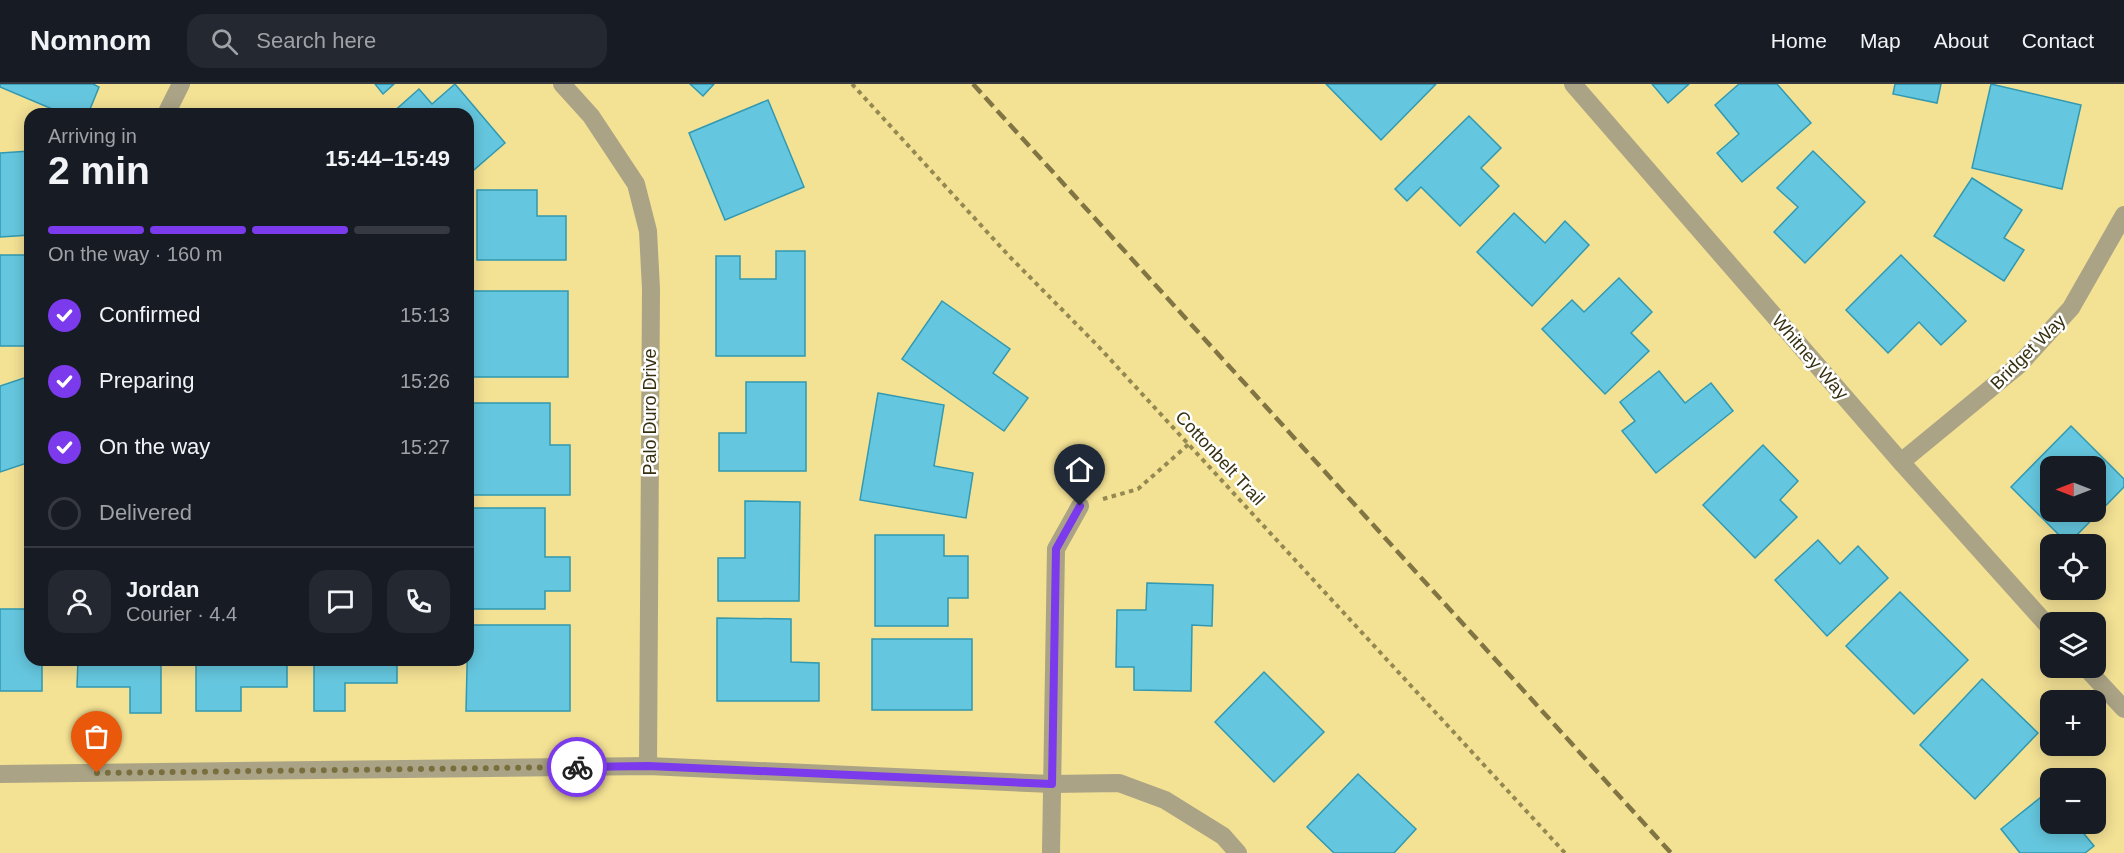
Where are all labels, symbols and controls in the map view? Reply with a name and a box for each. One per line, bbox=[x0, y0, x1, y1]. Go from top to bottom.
search box bbox=[187, 14, 607, 68]
text: Nomnom bbox=[30, 25, 151, 56]
icon: search bbox=[208, 25, 241, 58]
text: Search here bbox=[256, 28, 376, 53]
text: Home bbox=[1771, 29, 1827, 52]
text: Map bbox=[1860, 29, 1901, 52]
text: About bbox=[1934, 29, 1989, 52]
text: Contact bbox=[2022, 29, 2094, 52]
text: Arriving in bbox=[48, 125, 137, 147]
text: 15:44–15:49 bbox=[325, 146, 450, 171]
text: 2 min bbox=[48, 149, 150, 192]
text: On the way · 160 m bbox=[48, 243, 223, 265]
icon: check bbox=[48, 299, 81, 332]
text: Confirmed bbox=[99, 302, 200, 327]
text: 15:13 bbox=[400, 304, 450, 326]
street label: Whitney Way bbox=[1768, 311, 1852, 403]
street label: Bridget Way bbox=[1987, 311, 2069, 393]
street label: Palo Duro Drive bbox=[640, 348, 660, 476]
icon: check bbox=[48, 365, 81, 398]
text: Preparing bbox=[99, 368, 194, 393]
text: 15:26 bbox=[400, 370, 450, 392]
street label: Cottonbelt Trail bbox=[1171, 407, 1269, 509]
icon: check bbox=[48, 431, 81, 464]
text: On the way bbox=[99, 434, 210, 459]
text: 15:27 bbox=[400, 436, 450, 458]
pin bbox=[1054, 444, 1105, 506]
icon: home bbox=[1063, 453, 1096, 486]
north arrow bbox=[2040, 456, 2106, 522]
map controls bbox=[2040, 456, 2106, 834]
text: Delivered bbox=[99, 500, 192, 525]
button: locate bbox=[2040, 534, 2106, 600]
button: person bbox=[48, 570, 111, 633]
button: chat bbox=[309, 570, 372, 633]
button: phone bbox=[387, 570, 450, 633]
text: Jordan bbox=[126, 577, 199, 602]
text: Courier · 4.4 bbox=[126, 603, 237, 625]
button: layers bbox=[2040, 612, 2106, 678]
button: + bbox=[2040, 690, 2106, 756]
pin bbox=[71, 711, 122, 773]
icon: bag bbox=[80, 720, 113, 753]
courier bbox=[547, 737, 607, 797]
icon: bike bbox=[561, 751, 594, 784]
button: − bbox=[2040, 768, 2106, 834]

